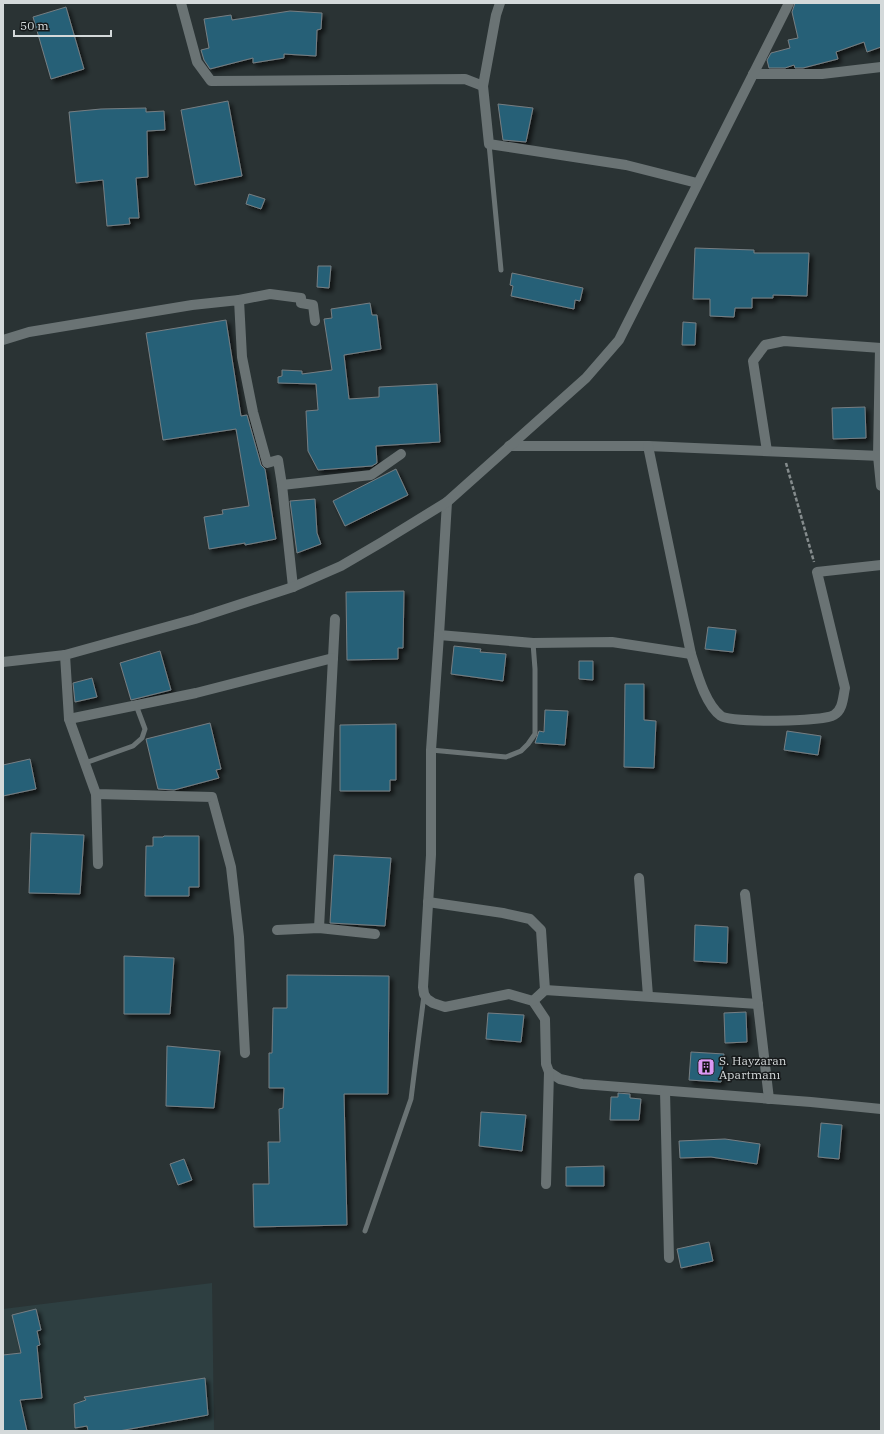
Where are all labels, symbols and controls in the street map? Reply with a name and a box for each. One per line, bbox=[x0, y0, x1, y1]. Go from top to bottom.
scale bar bbox=[14, 12, 111, 38]
text: 50 m bbox=[20, 18, 49, 33]
place label: S. Hayzaran Apartmanı bbox=[719, 1053, 787, 1082]
building icon: S. Hayzaran Apartmanı bbox=[696, 1057, 716, 1077]

